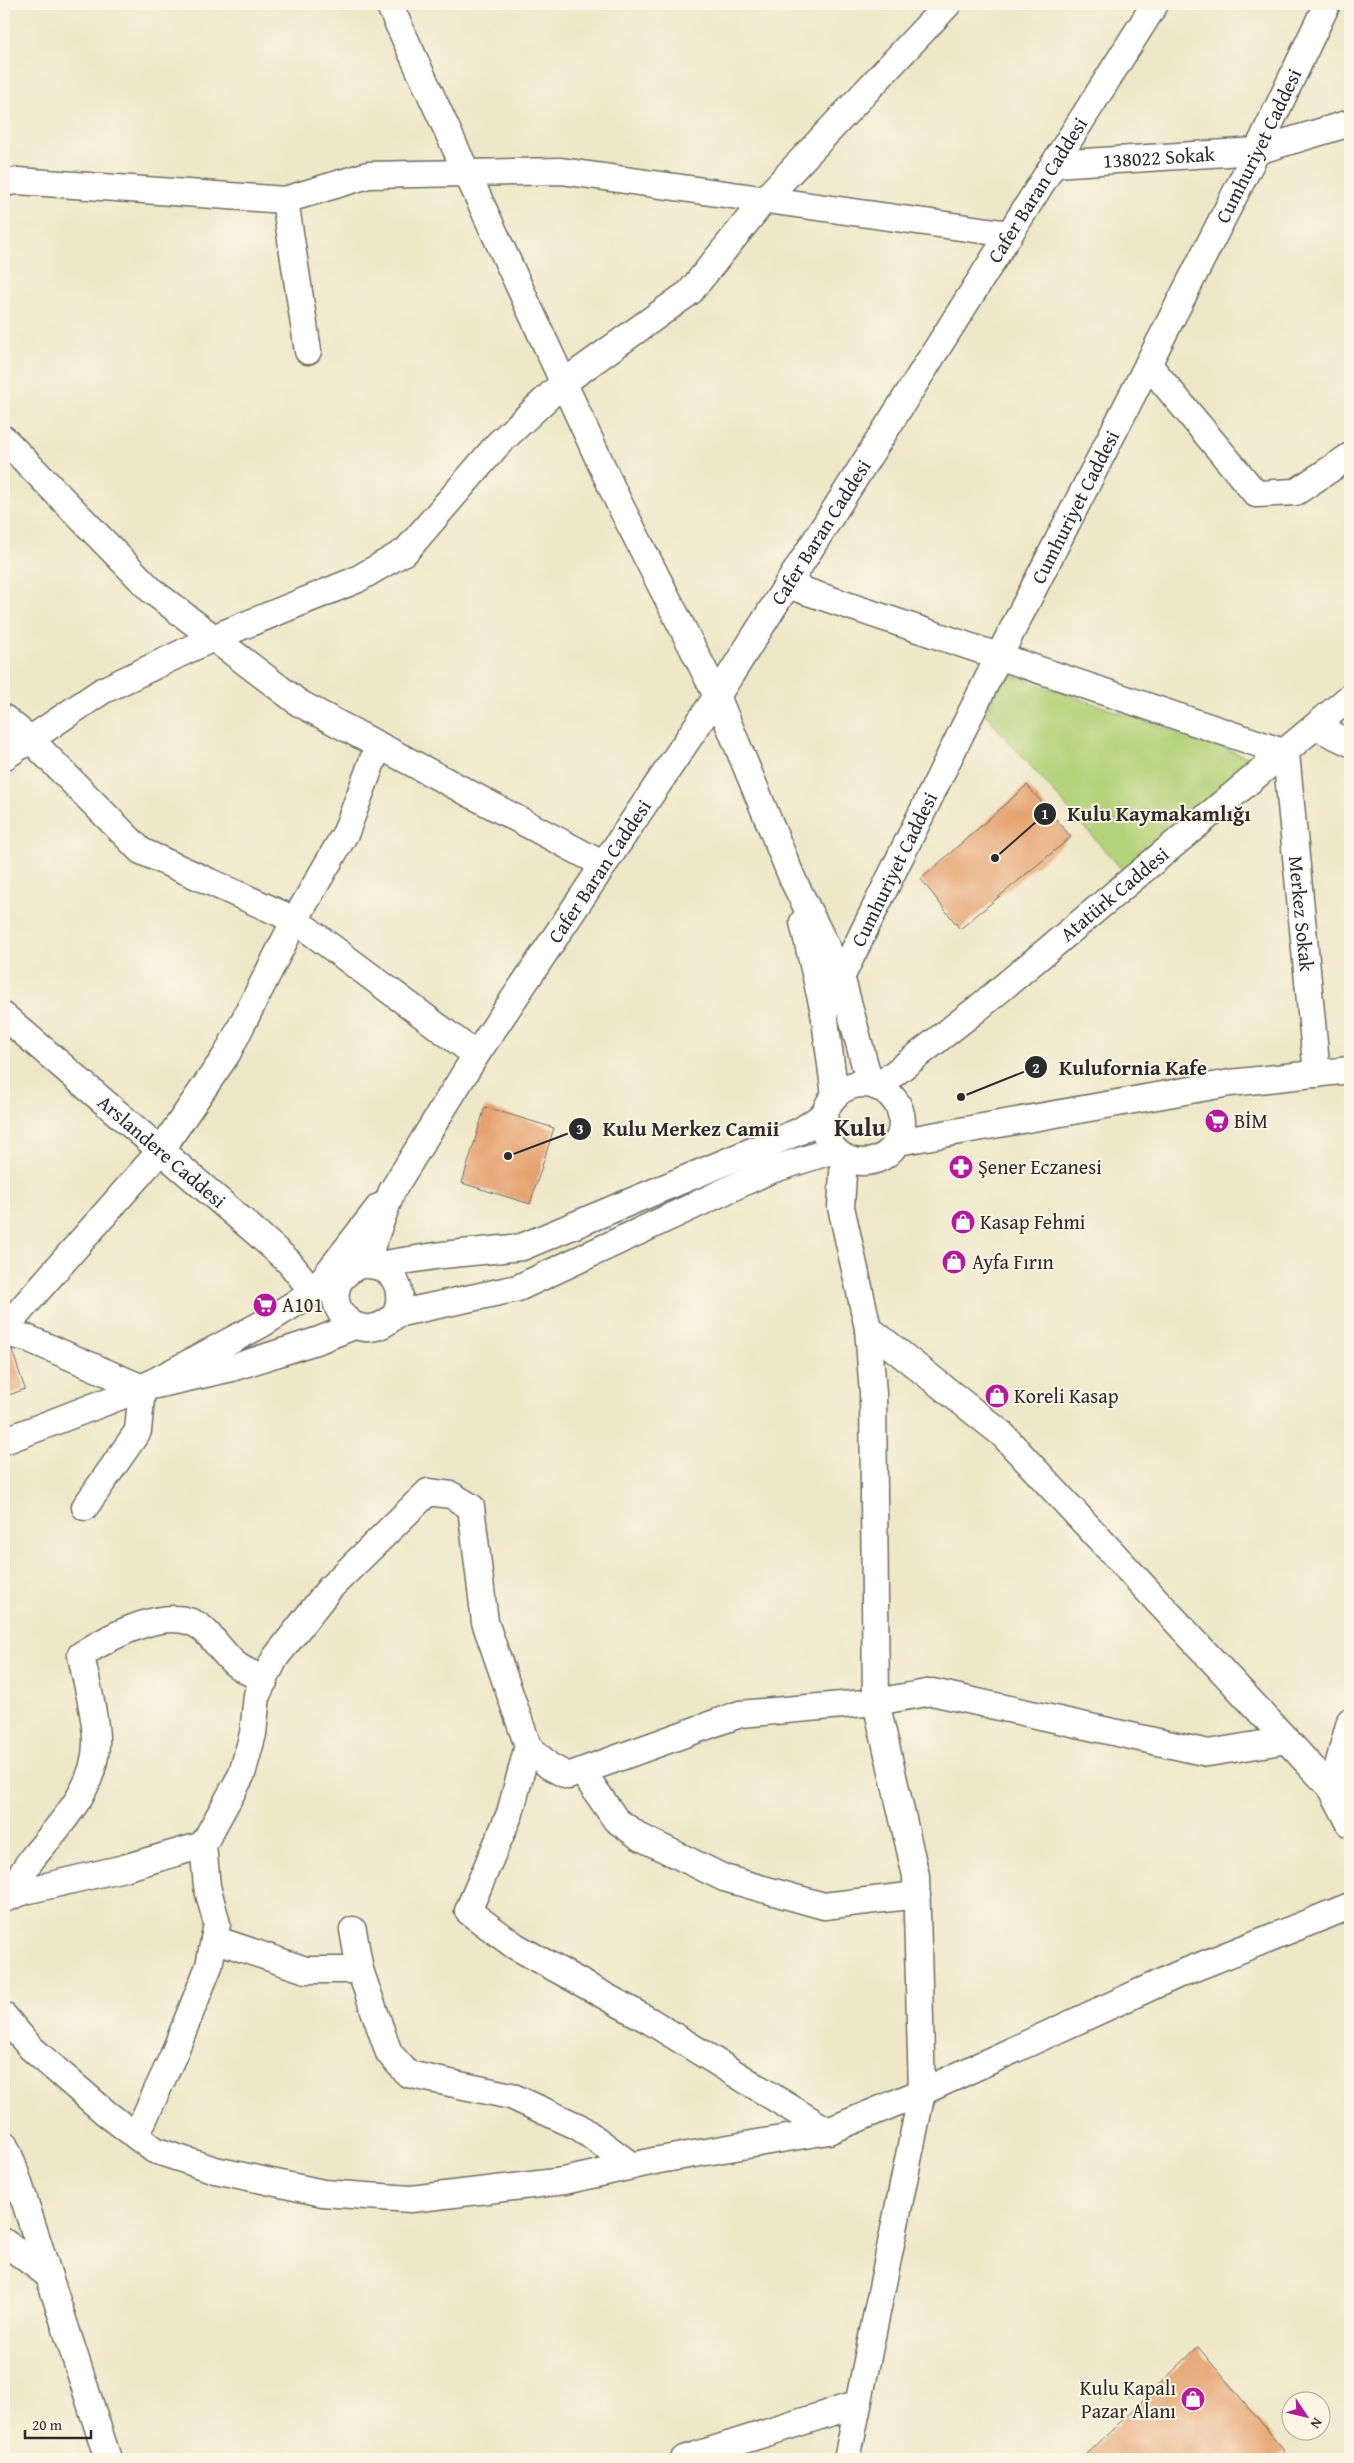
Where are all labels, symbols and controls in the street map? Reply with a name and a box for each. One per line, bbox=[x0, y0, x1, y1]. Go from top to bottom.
street label: Cumhuriyet Caddesi bbox=[1208, 63, 1308, 228]
street label: Cafer Baran Caddesi bbox=[980, 111, 1094, 268]
street label: 138022 Sokak bbox=[1102, 139, 1216, 175]
street label: Cumhuriyet Caddesi bbox=[1023, 425, 1126, 589]
street label: Cafer Baran Caddesi bbox=[763, 453, 878, 610]
street label: Cumhuriyet Caddesi bbox=[843, 786, 944, 951]
street label: Cafer Baran Caddesi bbox=[540, 793, 658, 949]
callout: Kulu Kaymakamlığı bbox=[1032, 796, 1261, 832]
text: Kulu Kaymakamlığı bbox=[1067, 798, 1251, 829]
text: 1 bbox=[1041, 803, 1049, 824]
street label: Atatürk Caddesi bbox=[1053, 839, 1175, 948]
street label: Merkez Sokak bbox=[1282, 855, 1322, 974]
callout: Kulufornia Kafe bbox=[1024, 1049, 1217, 1085]
text: Kulufornia Kafe bbox=[1059, 1052, 1207, 1083]
text: 2 bbox=[1032, 1057, 1040, 1078]
street label: Arslandere Caddesi bbox=[92, 1088, 233, 1215]
place label: BİM bbox=[1234, 1106, 1268, 1135]
supermarket icon: BİM bbox=[1204, 1108, 1230, 1134]
district label: Kulu bbox=[834, 1109, 887, 1145]
callout: Kulu Merkez Camii bbox=[568, 1111, 789, 1147]
text: Kulu Merkez Camii bbox=[603, 1113, 780, 1144]
text: 3 bbox=[576, 1118, 584, 1139]
place label: Şener Eczanesi bbox=[978, 1152, 1102, 1181]
pharmacy icon: Şener Eczanesi bbox=[948, 1154, 974, 1180]
place label: Kasap Fehmi bbox=[980, 1207, 1086, 1236]
shop icon: Kasap Fehmi bbox=[950, 1209, 976, 1235]
place label: Ayfa Fırın bbox=[972, 1247, 1054, 1276]
shop icon: Ayfa Fırın bbox=[941, 1249, 967, 1275]
place label: A101 bbox=[282, 1290, 323, 1319]
supermarket icon: A101 bbox=[252, 1292, 278, 1318]
place label: Koreli Kasap bbox=[1014, 1381, 1119, 1410]
shop icon: Koreli Kasap bbox=[984, 1383, 1010, 1409]
place label: Kulu Kapalı Pazar Alanı bbox=[1080, 2373, 1176, 2425]
shop icon: Kulu Kapalı Pazar Alanı bbox=[1180, 2386, 1206, 2412]
north arrow bbox=[1282, 2390, 1332, 2440]
scale bar bbox=[25, 2408, 91, 2440]
text: 20 m bbox=[32, 2414, 63, 2435]
text: N bbox=[1305, 2414, 1328, 2434]

